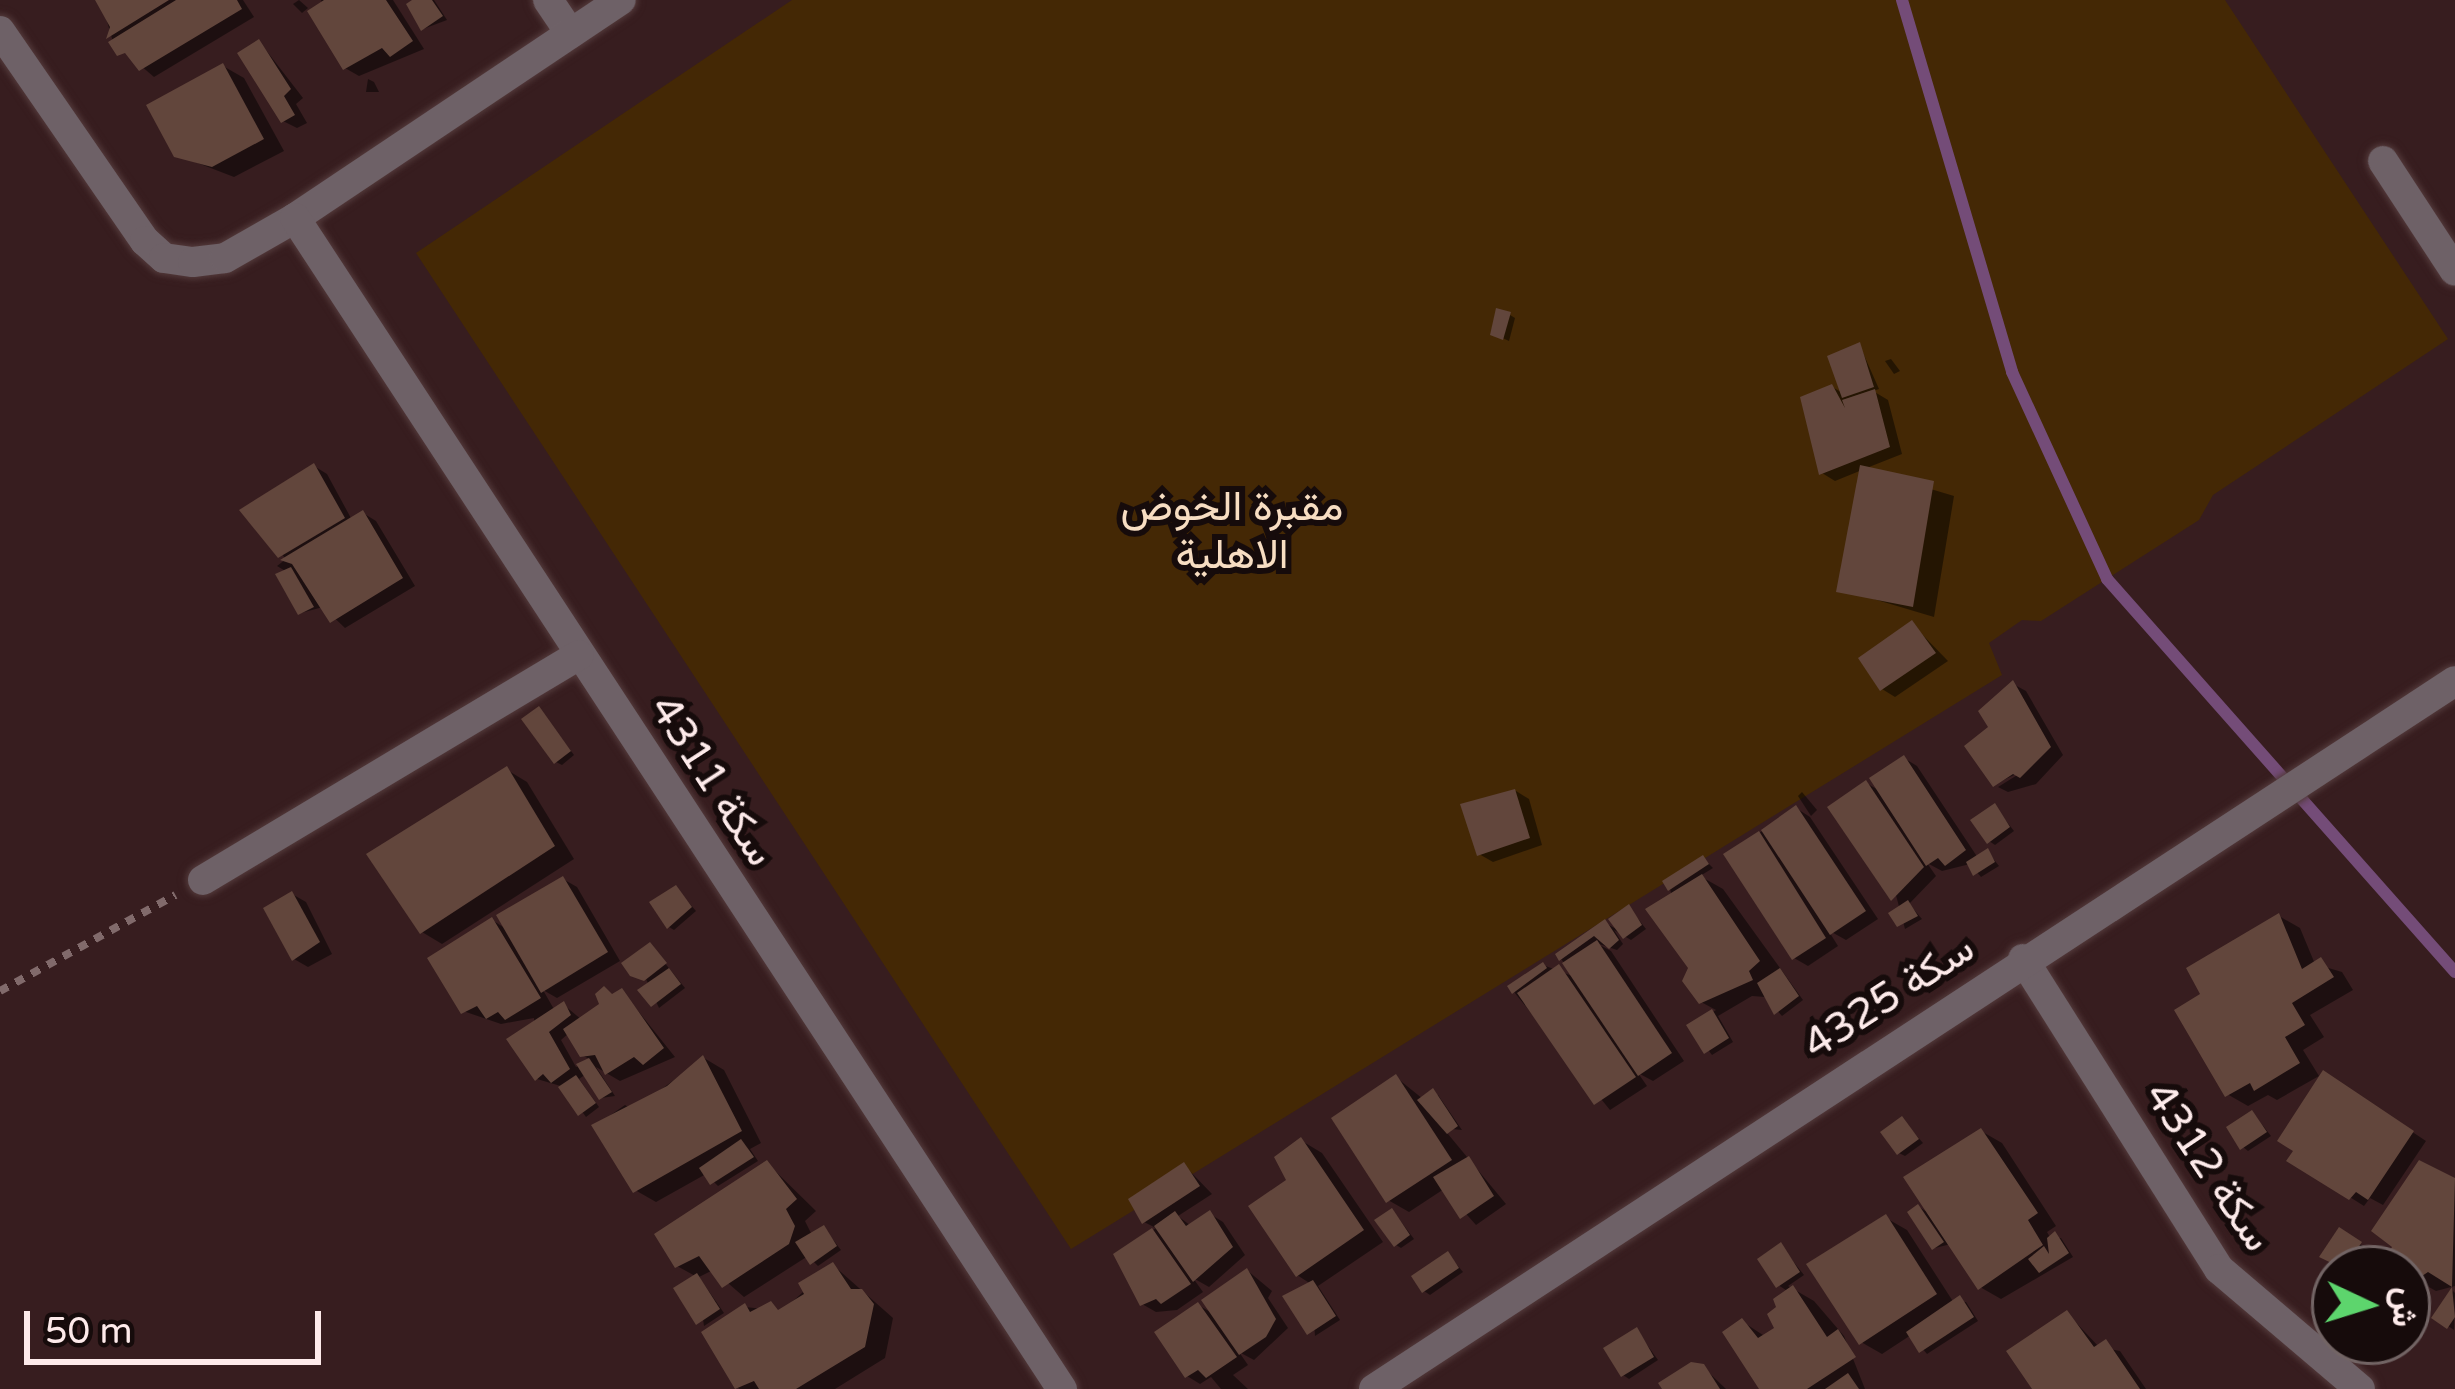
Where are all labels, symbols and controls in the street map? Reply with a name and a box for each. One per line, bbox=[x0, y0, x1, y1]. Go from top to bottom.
park label: مقبرة الخوض الاهلية bbox=[1121, 482, 1343, 580]
street label: سكة 4311 bbox=[638, 686, 786, 876]
street label: سكة 4325 bbox=[1794, 923, 1984, 1071]
street label: سكة 4312 bbox=[2133, 1073, 2283, 1261]
north arrow bbox=[2311, 1245, 2431, 1365]
text: ش bbox=[2384, 1286, 2425, 1328]
scale bar bbox=[30, 1287, 327, 1361]
text: 50 m bbox=[45, 1310, 133, 1353]

